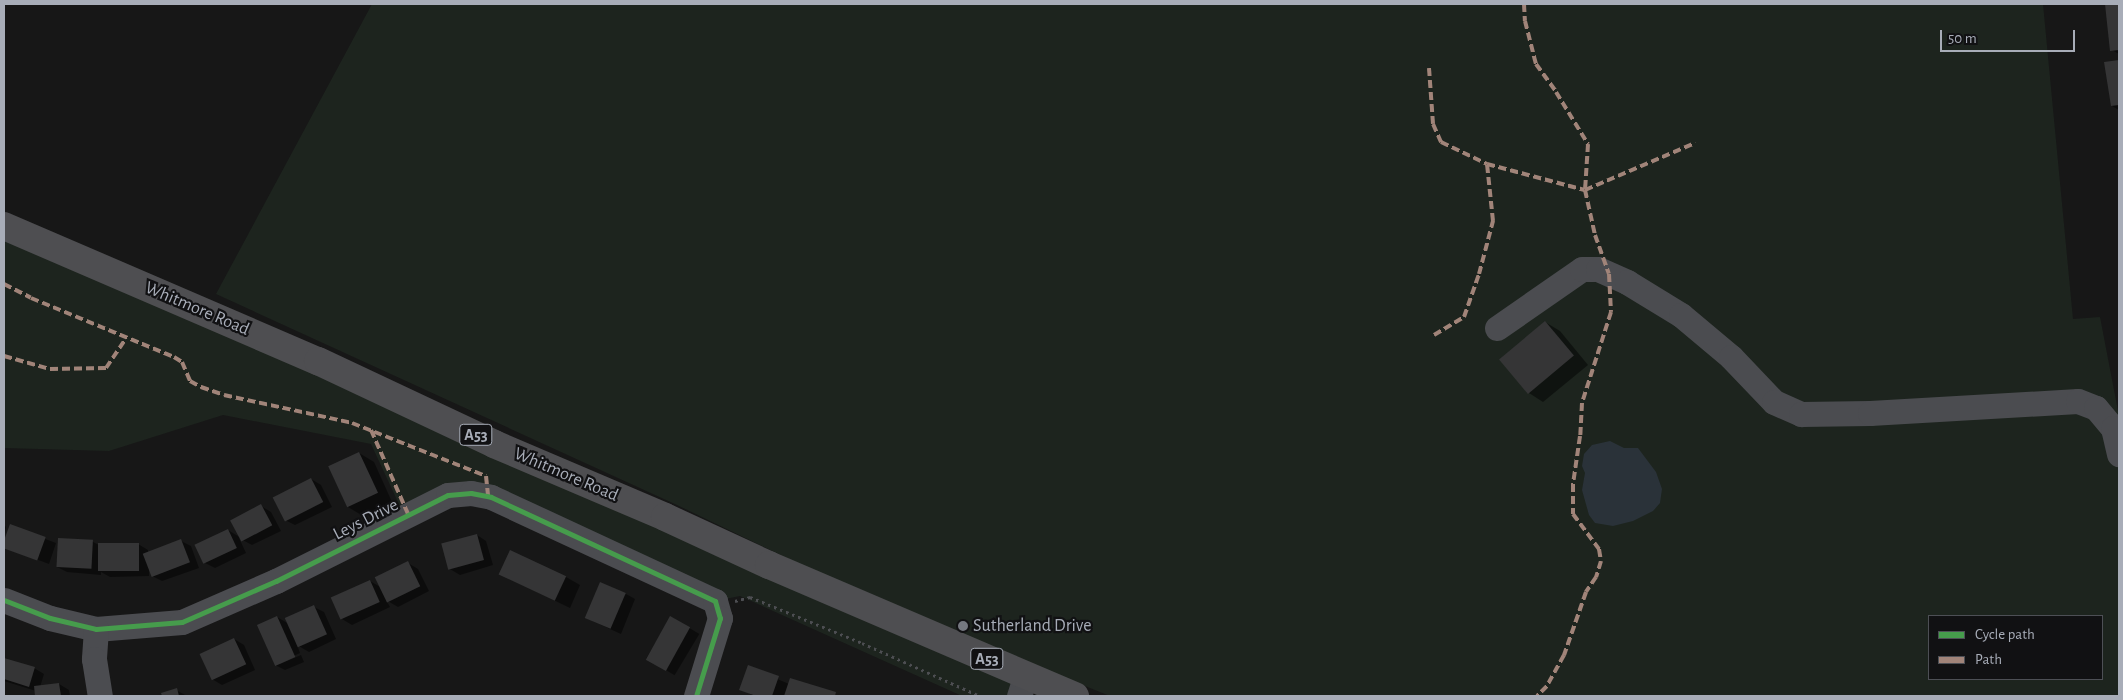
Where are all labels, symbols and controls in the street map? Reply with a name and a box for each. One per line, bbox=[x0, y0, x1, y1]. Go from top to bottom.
scale bar bbox=[1943, 20, 2078, 52]
text: 50 m bbox=[1948, 31, 1977, 46]
street label: Whitmore Road bbox=[142, 277, 252, 341]
road number: A53 bbox=[458, 422, 494, 448]
street label: Whitmore Road bbox=[511, 443, 621, 507]
street label: Leys Drive bbox=[330, 494, 402, 546]
place label: Sutherland Drive bbox=[973, 615, 1092, 637]
legend bbox=[1928, 615, 2103, 680]
marker: Sutherland Drive bbox=[957, 620, 969, 632]
text: Cycle path bbox=[1975, 627, 2035, 642]
road number: A53 bbox=[970, 646, 1004, 672]
text: Path bbox=[1975, 652, 2002, 667]

